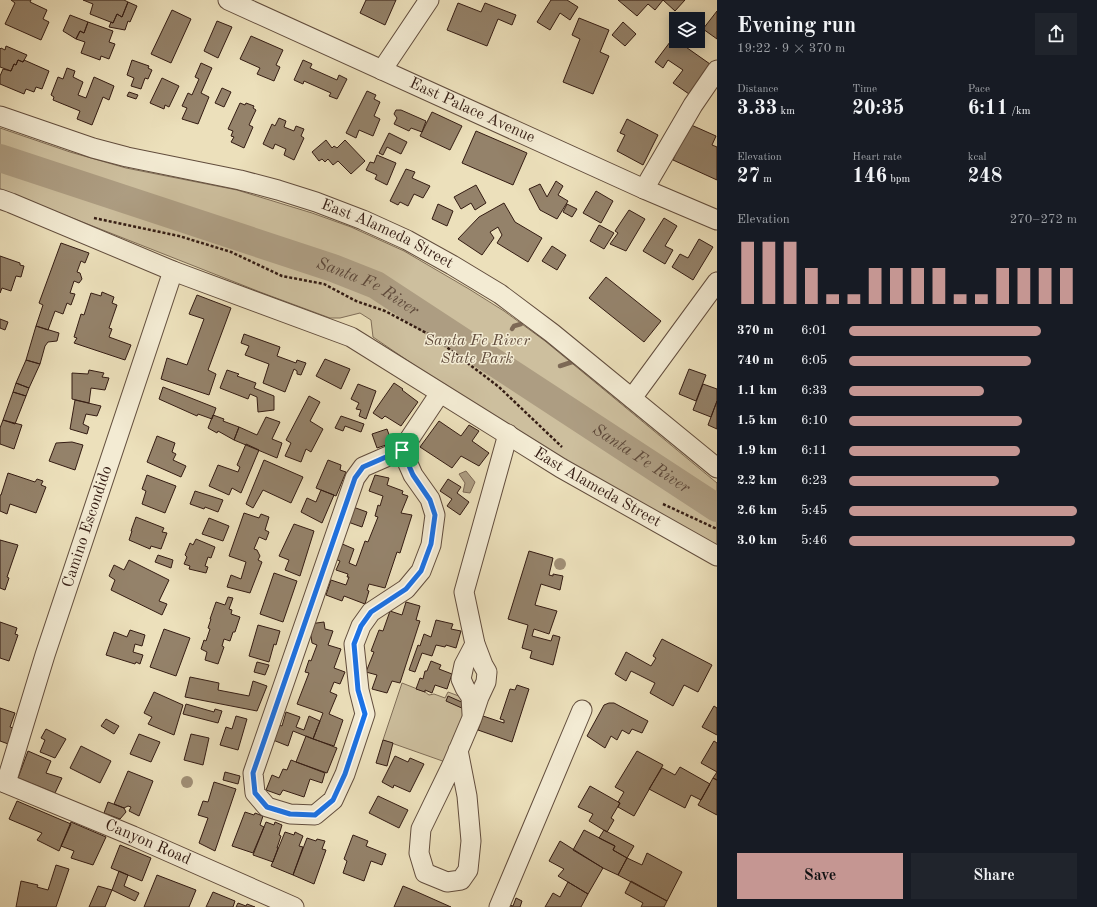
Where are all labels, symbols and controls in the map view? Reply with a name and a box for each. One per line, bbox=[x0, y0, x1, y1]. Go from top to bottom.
map controls bbox=[669, 12, 705, 48]
button: layers bbox=[669, 12, 705, 48]
button: share bbox=[1035, 13, 1077, 55]
text: Evening run bbox=[737, 15, 856, 37]
text: 19:22 · 9 × 370 m bbox=[737, 42, 845, 55]
street label: East Palace Avenue bbox=[407, 75, 537, 146]
text: Distance bbox=[737, 84, 778, 95]
text: Time bbox=[852, 84, 877, 95]
text: Pace bbox=[968, 84, 990, 95]
text: 3.33 bbox=[737, 99, 777, 119]
text: 20:35 bbox=[852, 99, 904, 119]
text: 6:11 bbox=[968, 99, 1008, 119]
text: km bbox=[777, 106, 795, 117]
text: /km bbox=[1008, 106, 1031, 117]
text: Elevation bbox=[737, 152, 782, 163]
text: Heart rate bbox=[852, 152, 902, 163]
text: kcal bbox=[968, 152, 987, 163]
text: 27 bbox=[737, 167, 760, 187]
text: 146 bbox=[852, 167, 887, 187]
text: 248 bbox=[968, 167, 1002, 187]
text: m bbox=[760, 174, 772, 185]
text: bpm bbox=[887, 174, 910, 185]
street label: East Alameda Street bbox=[319, 197, 456, 272]
text: Elevation bbox=[737, 213, 790, 226]
text: 270–272 m bbox=[1010, 213, 1077, 226]
water label: Santa Fe River bbox=[314, 255, 422, 319]
text: 370 m bbox=[737, 324, 774, 337]
text: 6:01 bbox=[801, 324, 827, 337]
park label: Santa Fe River State Park bbox=[424, 333, 531, 367]
text: 740 m bbox=[737, 354, 774, 367]
text: 6:05 bbox=[801, 354, 827, 367]
text: 1.1 km bbox=[737, 384, 777, 397]
text: 6:33 bbox=[801, 384, 827, 397]
text: 1.5 km bbox=[737, 414, 777, 427]
text: 6:10 bbox=[801, 414, 827, 427]
water label: Santa Fe River bbox=[590, 421, 694, 497]
pin bbox=[385, 433, 419, 467]
icon: arrive bbox=[391, 439, 413, 461]
text: 1.9 km bbox=[737, 444, 777, 457]
text: 6:11 bbox=[801, 444, 827, 457]
street label: East Alameda Street bbox=[531, 445, 664, 531]
street label: Camino Escondido bbox=[60, 464, 115, 590]
text: 2.2 km bbox=[737, 474, 777, 487]
text: 6:23 bbox=[801, 474, 827, 487]
text: 2.6 km bbox=[737, 504, 777, 517]
text: 5:45 bbox=[801, 504, 827, 517]
text: 3.0 km bbox=[737, 534, 777, 547]
text: 5:46 bbox=[801, 534, 827, 547]
street label: Canyon Road bbox=[102, 817, 193, 868]
button: Save bbox=[737, 853, 903, 899]
button: Share bbox=[911, 853, 1077, 899]

